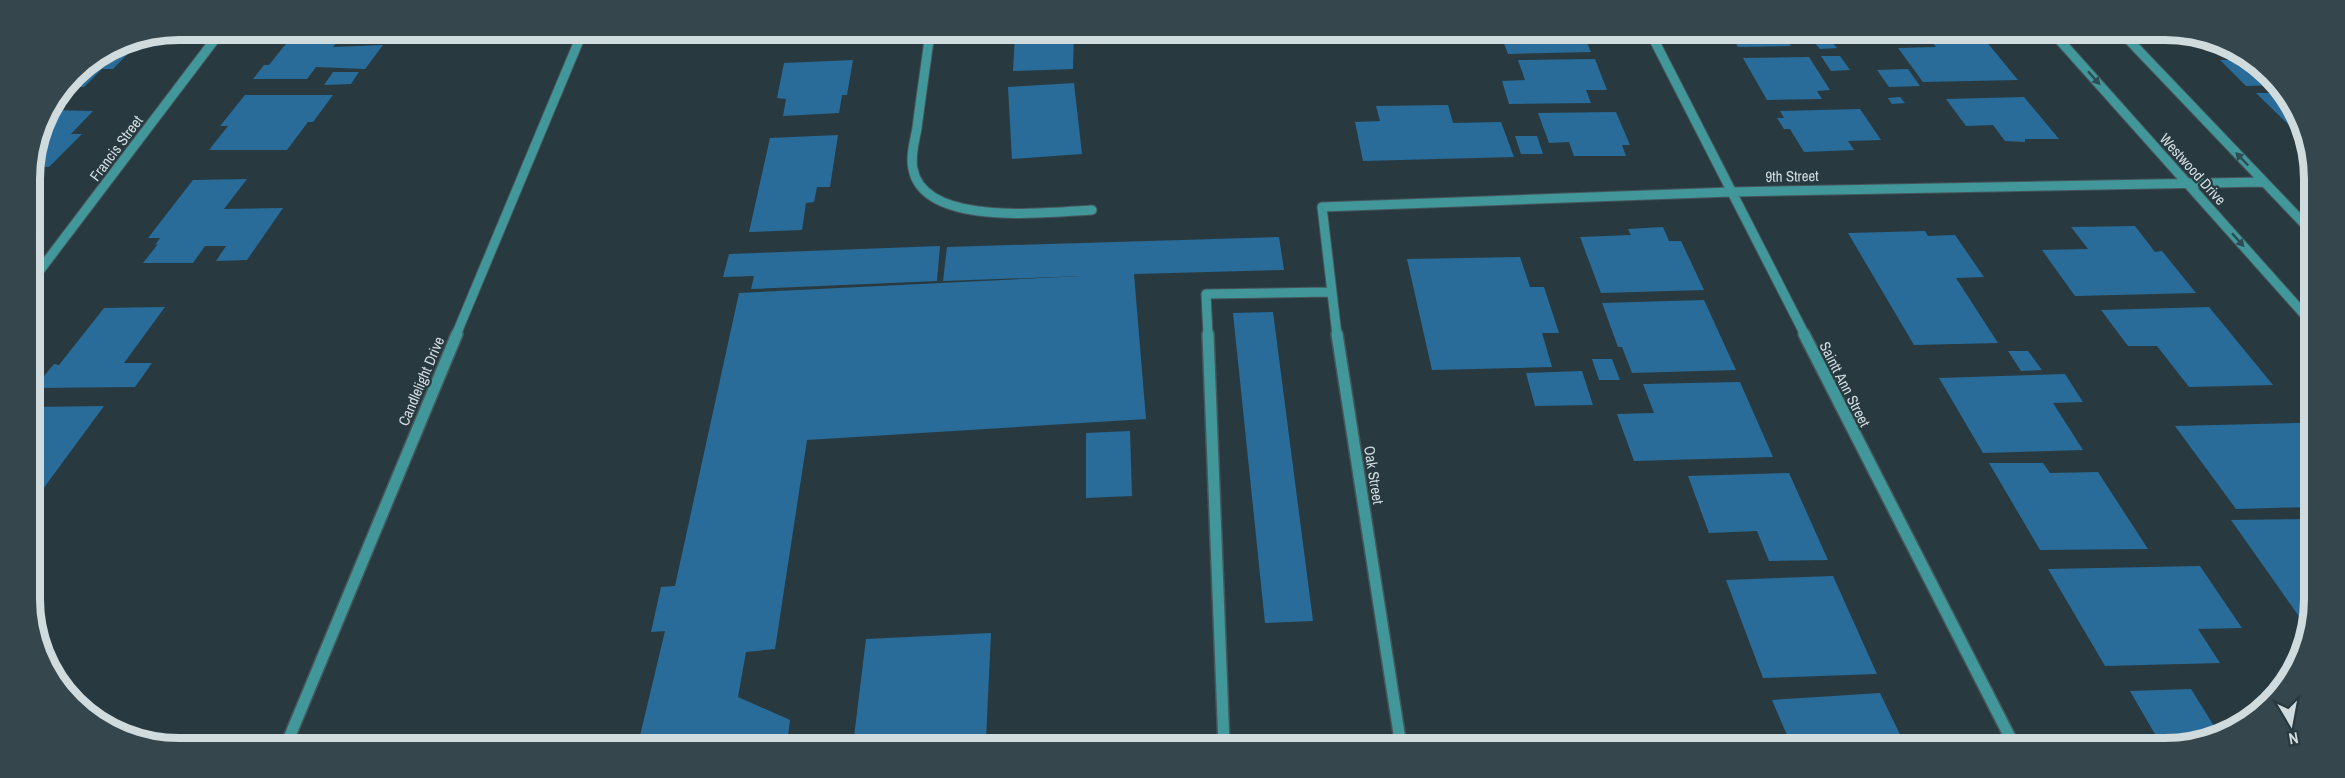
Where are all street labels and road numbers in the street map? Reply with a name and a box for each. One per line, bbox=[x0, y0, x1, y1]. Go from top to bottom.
street label: Francis Street bbox=[84, 110, 148, 185]
street label: Westwood Drive bbox=[2155, 129, 2231, 210]
street label: 9th Street bbox=[1765, 165, 1819, 187]
street label: Candlelight Drive bbox=[393, 333, 449, 429]
street label: Saintt Ann Street bbox=[1815, 338, 1876, 431]
street label: Oak Street bbox=[1359, 444, 1389, 506]

